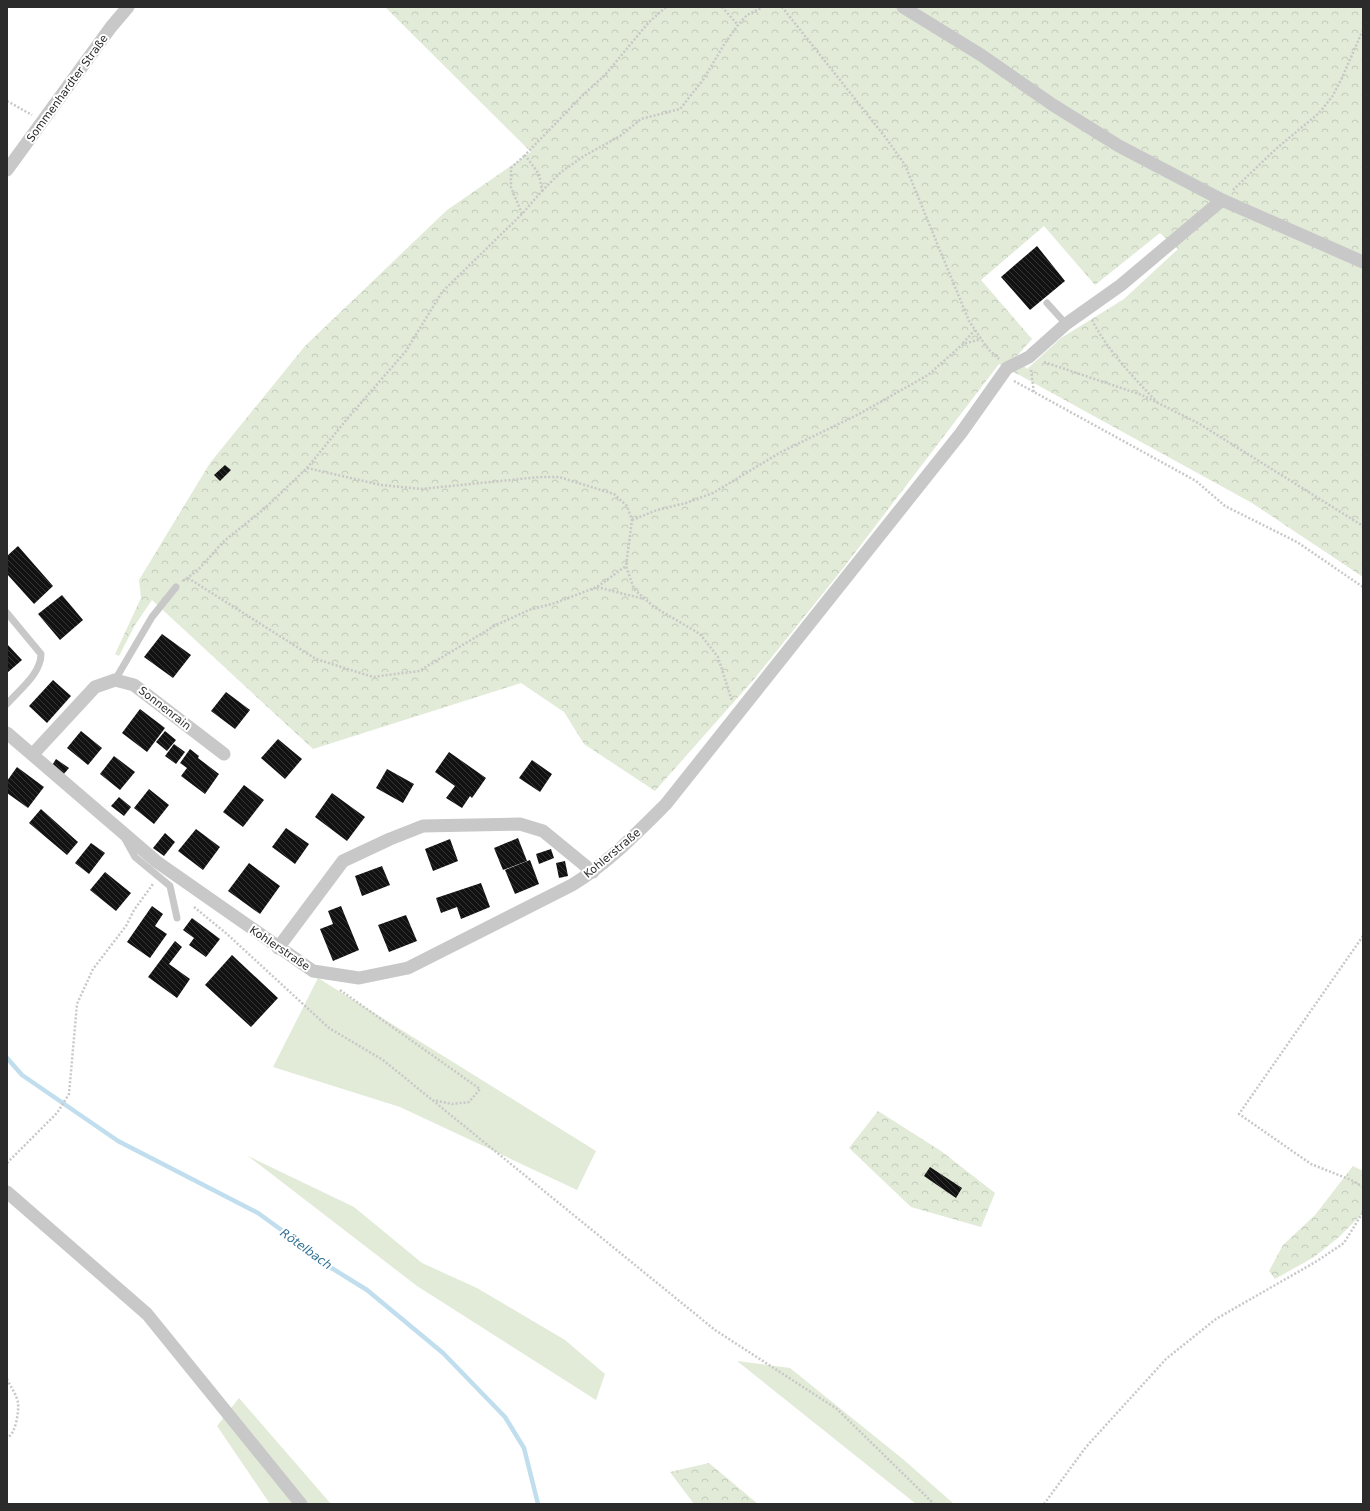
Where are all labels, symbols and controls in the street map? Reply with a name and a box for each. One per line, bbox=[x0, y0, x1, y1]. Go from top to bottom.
street label: Sommenhardter Straße bbox=[24, 32, 111, 144]
street label: Sonnenrain bbox=[136, 684, 193, 733]
street label: Kohlerstraße bbox=[581, 826, 643, 881]
street label: Kohlerstraße bbox=[247, 924, 312, 973]
water label: Rötelbach bbox=[278, 1226, 334, 1272]

